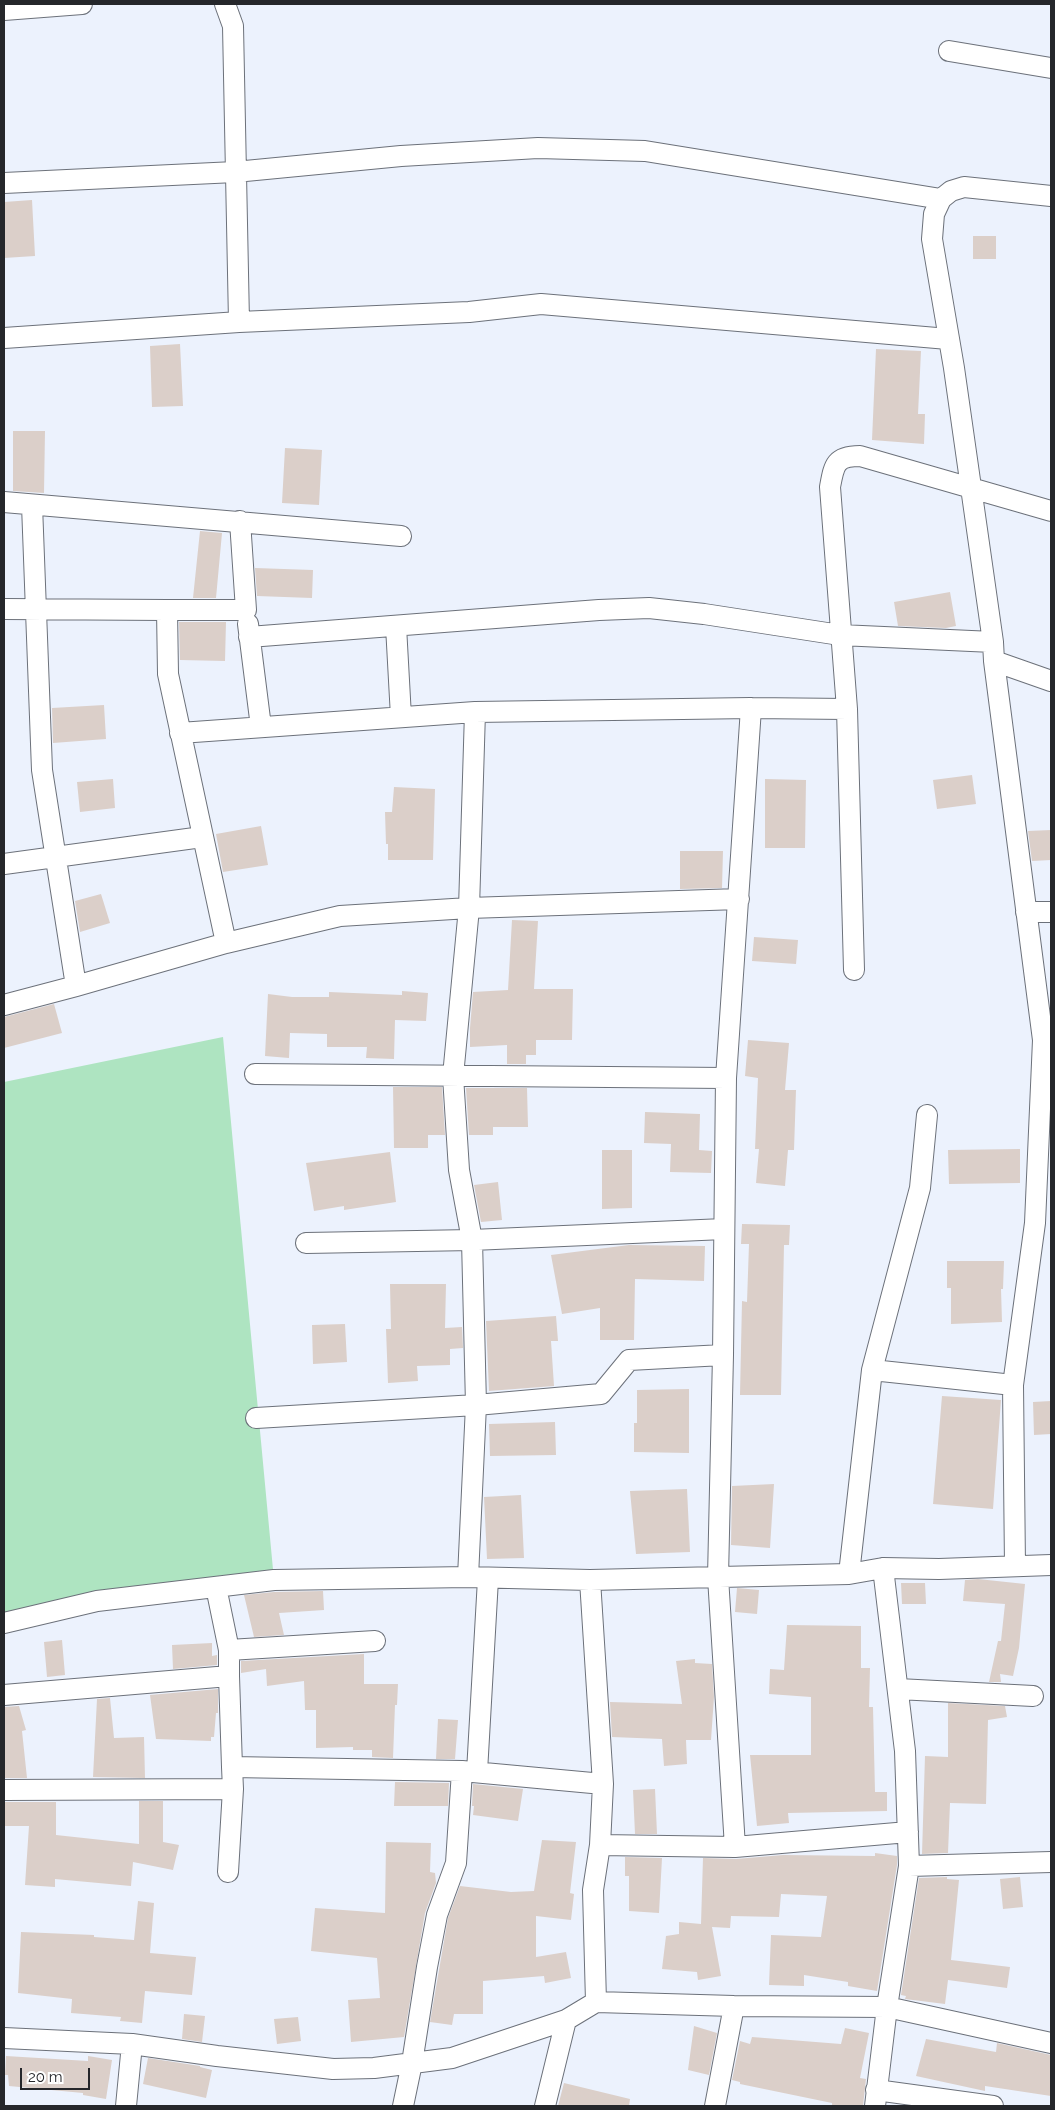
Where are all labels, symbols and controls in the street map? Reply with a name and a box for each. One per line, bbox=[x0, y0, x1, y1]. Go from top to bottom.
scale bar bbox=[22, 2058, 92, 2090]
text: 20 m bbox=[28, 2068, 63, 2086]

